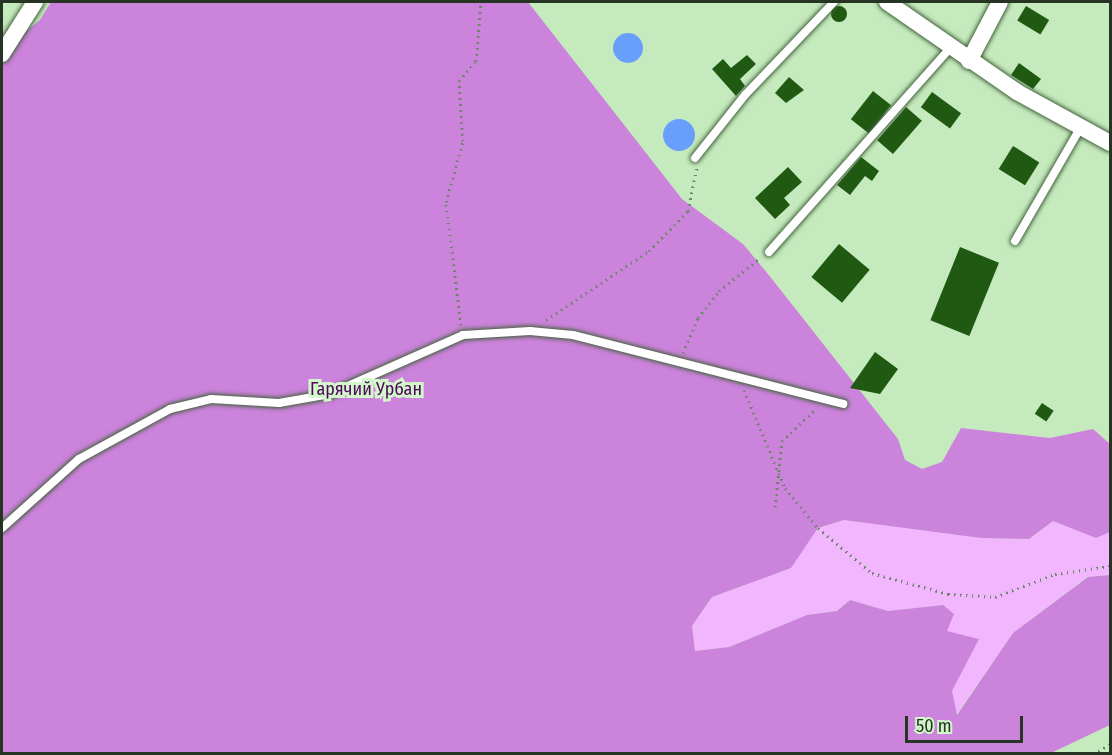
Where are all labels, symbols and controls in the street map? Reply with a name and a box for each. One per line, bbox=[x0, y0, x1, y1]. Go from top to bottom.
park label: Гарячий Урбан bbox=[310, 378, 422, 400]
scale bar bbox=[908, 704, 1026, 742]
text: 50 m bbox=[916, 715, 952, 737]

